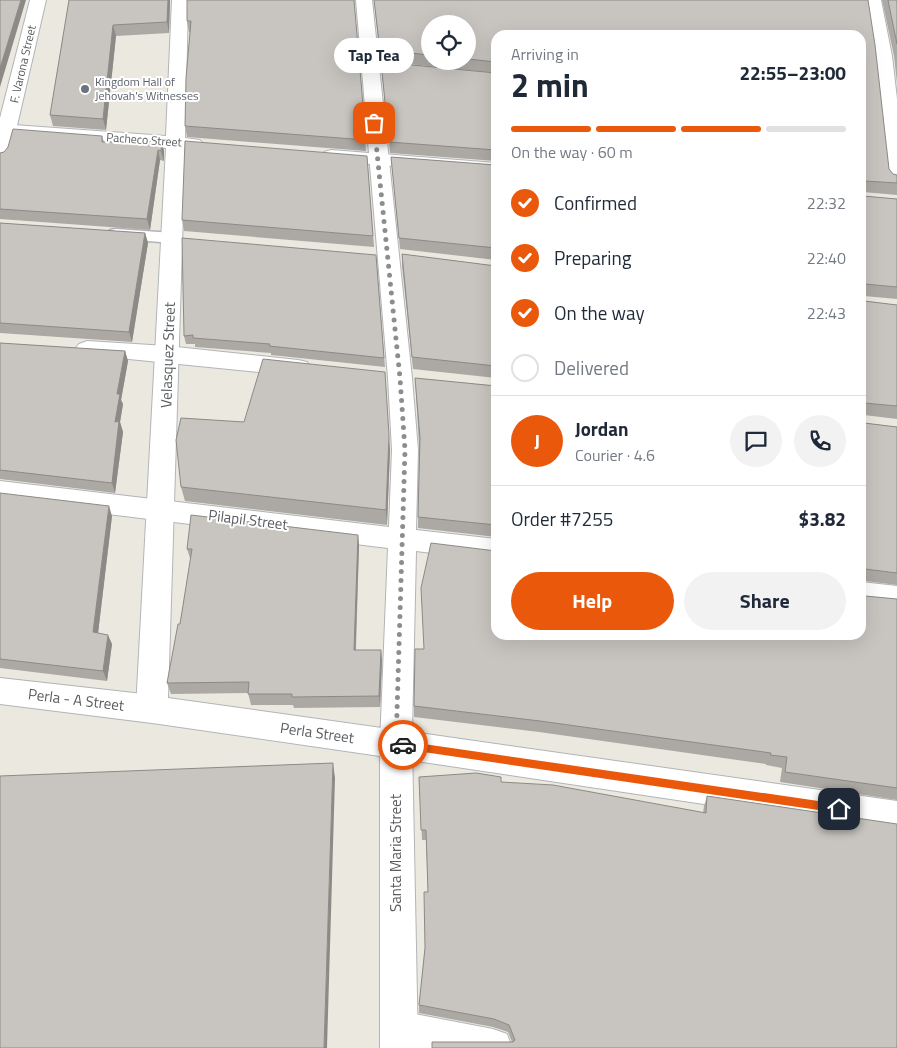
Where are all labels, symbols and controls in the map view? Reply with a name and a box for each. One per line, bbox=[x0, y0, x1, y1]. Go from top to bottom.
map controls bbox=[421, 15, 476, 70]
button: locate bbox=[421, 15, 476, 70]
street label: F. Varona Street bbox=[4, 22, 41, 105]
callout: Tap Tea bbox=[334, 38, 414, 73]
text: Arriving in bbox=[511, 42, 579, 66]
text: Tap Tea bbox=[348, 43, 400, 67]
text: 22:55–23:00 bbox=[739, 58, 846, 87]
text: 2 min bbox=[511, 61, 589, 109]
place label: Kingdom Hall of Jehovah's Witnesses bbox=[95, 72, 199, 105]
marker: Kingdom Hall of Jehovah's Witnesses bbox=[79, 83, 91, 95]
pin bbox=[353, 102, 395, 144]
icon: bag bbox=[360, 109, 388, 137]
street label: Pacheco Street bbox=[106, 127, 183, 152]
text: On the way · 60 m bbox=[511, 140, 633, 164]
text: Confirmed bbox=[554, 188, 637, 217]
icon: check bbox=[511, 189, 539, 217]
text: 22:32 bbox=[807, 191, 846, 215]
text: Preparing bbox=[554, 243, 631, 272]
icon: check bbox=[511, 244, 539, 272]
text: 22:40 bbox=[807, 246, 846, 270]
text: On the way bbox=[554, 298, 645, 327]
icon: check bbox=[511, 299, 539, 327]
street label: Velasquez Street bbox=[154, 301, 181, 408]
text: 22:43 bbox=[807, 301, 846, 325]
text: Delivered bbox=[554, 353, 629, 382]
text: Jordan bbox=[575, 414, 628, 443]
button: chat bbox=[730, 415, 782, 467]
button: phone bbox=[794, 415, 846, 467]
text: J bbox=[534, 426, 540, 455]
text: Courier · 4.6 bbox=[575, 443, 655, 467]
street label: Pilapil Street bbox=[207, 503, 290, 536]
text: Order #7255 bbox=[511, 504, 613, 533]
text: $3.82 bbox=[799, 504, 846, 533]
button: Help bbox=[511, 572, 674, 630]
button: Share bbox=[684, 572, 846, 630]
street label: Perla - A Street bbox=[27, 682, 126, 717]
street label: Perla Street bbox=[279, 716, 356, 749]
courier bbox=[378, 720, 428, 770]
icon: car bbox=[389, 731, 417, 759]
pin bbox=[818, 788, 860, 830]
street label: Santa Maria Street bbox=[384, 793, 407, 912]
icon: home bbox=[825, 795, 853, 823]

